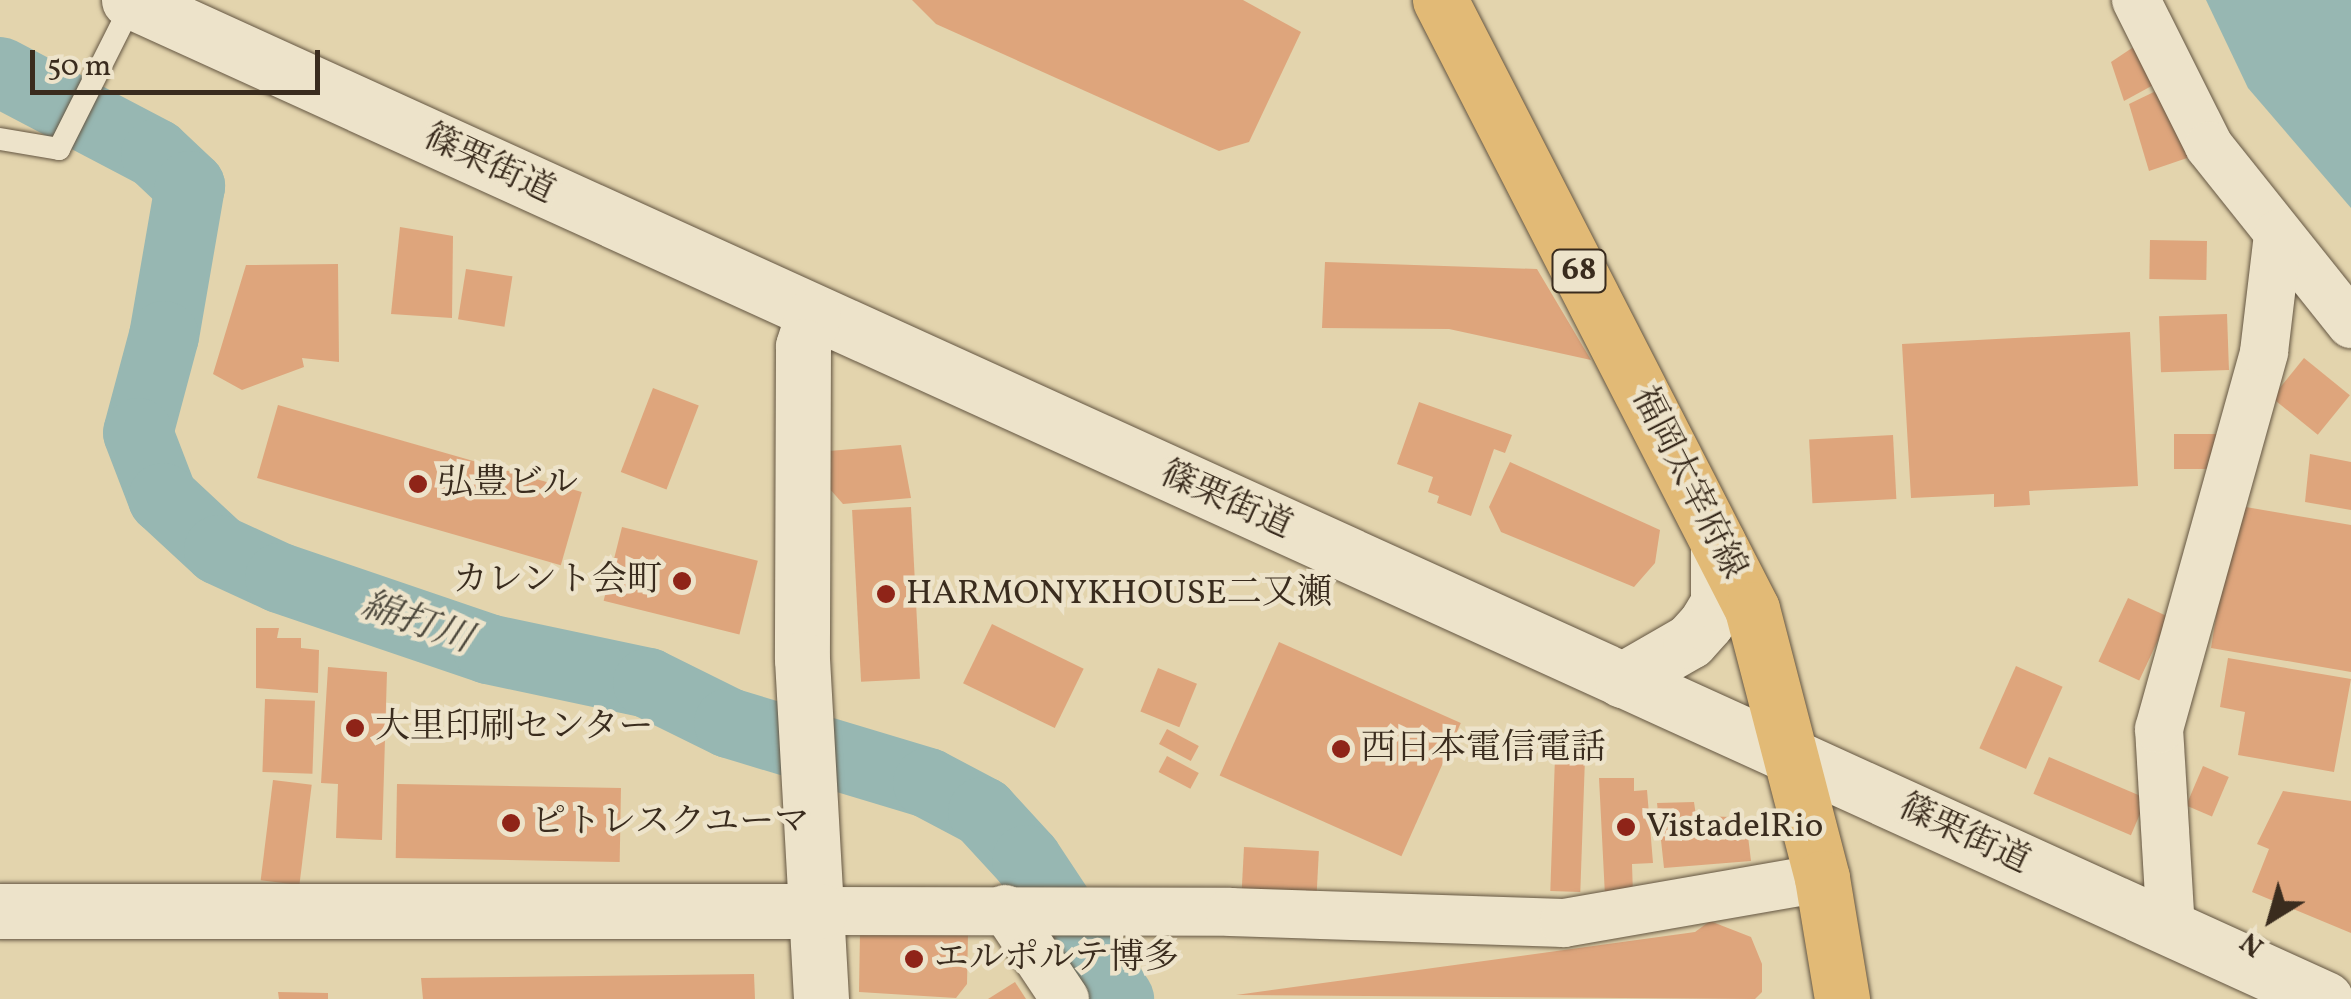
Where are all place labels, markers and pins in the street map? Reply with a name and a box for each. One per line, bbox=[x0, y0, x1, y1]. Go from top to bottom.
place label: 弘豊ビル bbox=[438, 463, 578, 505]
marker: 弘豊ビル bbox=[407, 473, 429, 495]
place label: カレント会町 bbox=[452, 560, 662, 602]
marker: カレント会町 bbox=[671, 570, 693, 592]
place label: HARMONYKHOUSE二又瀬 bbox=[906, 573, 1332, 615]
marker: HARMONYKHOUSE二又瀬 bbox=[875, 583, 897, 605]
place label: 大里印刷センター bbox=[375, 707, 655, 749]
marker: 大里印刷センター bbox=[344, 717, 366, 739]
place label: 西日本電信電話 bbox=[1361, 728, 1606, 770]
marker: 西日本電信電話 bbox=[1330, 738, 1352, 760]
place label: ピトレスクユーマ bbox=[531, 802, 811, 844]
place label: VistadelRio bbox=[1646, 806, 1823, 848]
marker: ピトレスクユーマ bbox=[500, 812, 522, 834]
marker: VistadelRio bbox=[1615, 816, 1637, 838]
place label: エルポルテ博多 bbox=[934, 938, 1179, 980]
marker: エルポルテ博多 bbox=[903, 948, 925, 970]

